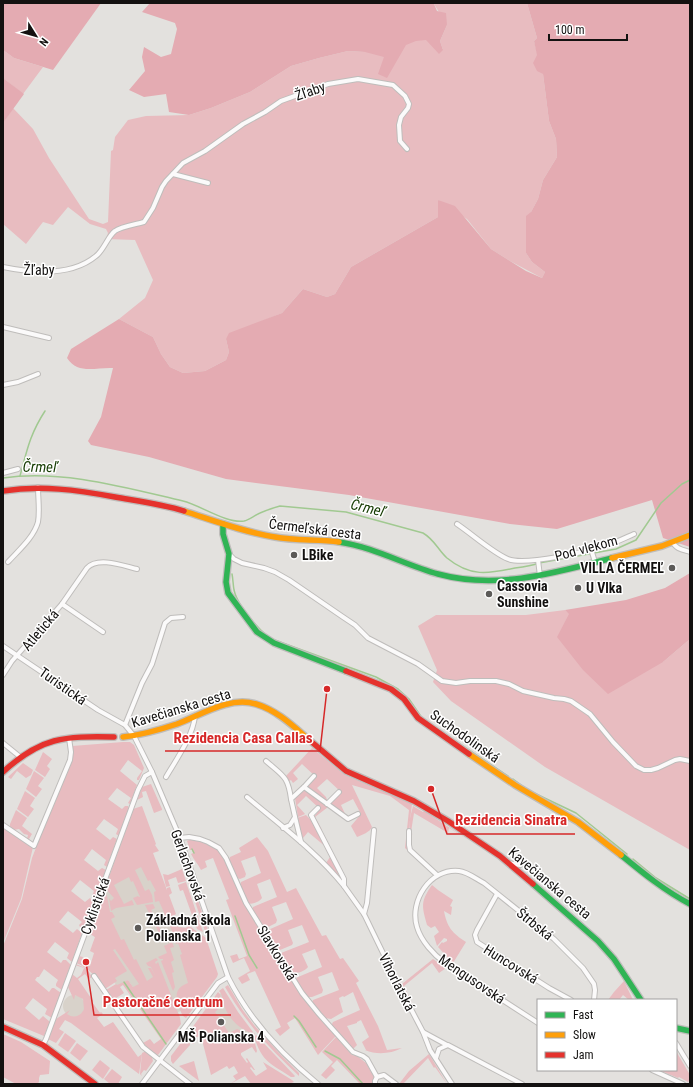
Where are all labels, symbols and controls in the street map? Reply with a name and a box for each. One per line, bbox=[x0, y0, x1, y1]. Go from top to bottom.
north arrow bbox=[16, 16, 56, 56]
scale bar bbox=[549, 16, 627, 42]
text: 100 m bbox=[555, 23, 585, 37]
text: N bbox=[36, 35, 51, 49]
street label: Žľaby bbox=[292, 77, 327, 104]
street label: Žľaby bbox=[24, 261, 55, 278]
water label: Črmeľ bbox=[22, 458, 59, 476]
water label: Črmeľ bbox=[349, 495, 389, 521]
street label: Čermeľská cesta bbox=[268, 514, 362, 543]
street label: Pod vlekom bbox=[553, 532, 619, 564]
place label: LBike bbox=[302, 547, 334, 563]
marker: LBike bbox=[289, 550, 299, 560]
place label: VILLA ČERMEĽ bbox=[580, 559, 664, 576]
marker: VILLA ČERMEĽ bbox=[667, 563, 677, 573]
place label: Cassovia Sunshine bbox=[497, 578, 549, 610]
place label: U Vlka bbox=[586, 580, 623, 596]
marker: U Vlka bbox=[573, 583, 583, 593]
marker: Cassovia Sunshine bbox=[484, 589, 494, 599]
street label: Atletická bbox=[18, 606, 62, 654]
street label: Turistická bbox=[36, 664, 90, 708]
street label: Kavečianska cesta bbox=[130, 685, 232, 731]
street label: Suchodolinská bbox=[427, 706, 503, 766]
callout: Rezidencia Casa Callas bbox=[165, 724, 320, 751]
text: Rezidencia Casa Callas bbox=[173, 729, 313, 747]
callout: Rezidencia Sinatra bbox=[447, 807, 575, 834]
text: Rezidencia Sinatra bbox=[455, 811, 567, 829]
street label: Gerlachovská bbox=[168, 827, 208, 903]
street label: Kavečianska cesta bbox=[506, 844, 594, 922]
street label: Cyklistická bbox=[77, 875, 113, 937]
street label: Štrbská bbox=[514, 904, 557, 943]
place label: Základná škola Polianska 1 bbox=[146, 912, 231, 944]
marker: Základná škola Polianska 1 bbox=[133, 923, 143, 933]
street label: Slavkovská bbox=[254, 923, 300, 983]
street label: Huncovská bbox=[481, 941, 541, 987]
street label: Vihorlatská bbox=[376, 950, 418, 1014]
street label: Mengusovská bbox=[436, 951, 508, 1007]
callout: Pastoračné centrum bbox=[94, 988, 231, 1015]
text: Pastoračné centrum bbox=[103, 993, 223, 1011]
legend bbox=[537, 999, 677, 1071]
text: Fast bbox=[573, 1008, 594, 1022]
marker: MŠ Polianska 4 bbox=[216, 1017, 226, 1027]
place label: MŠ Polianska 4 bbox=[178, 1028, 264, 1045]
text: Slow bbox=[573, 1028, 596, 1042]
text: Jam bbox=[573, 1048, 594, 1062]

